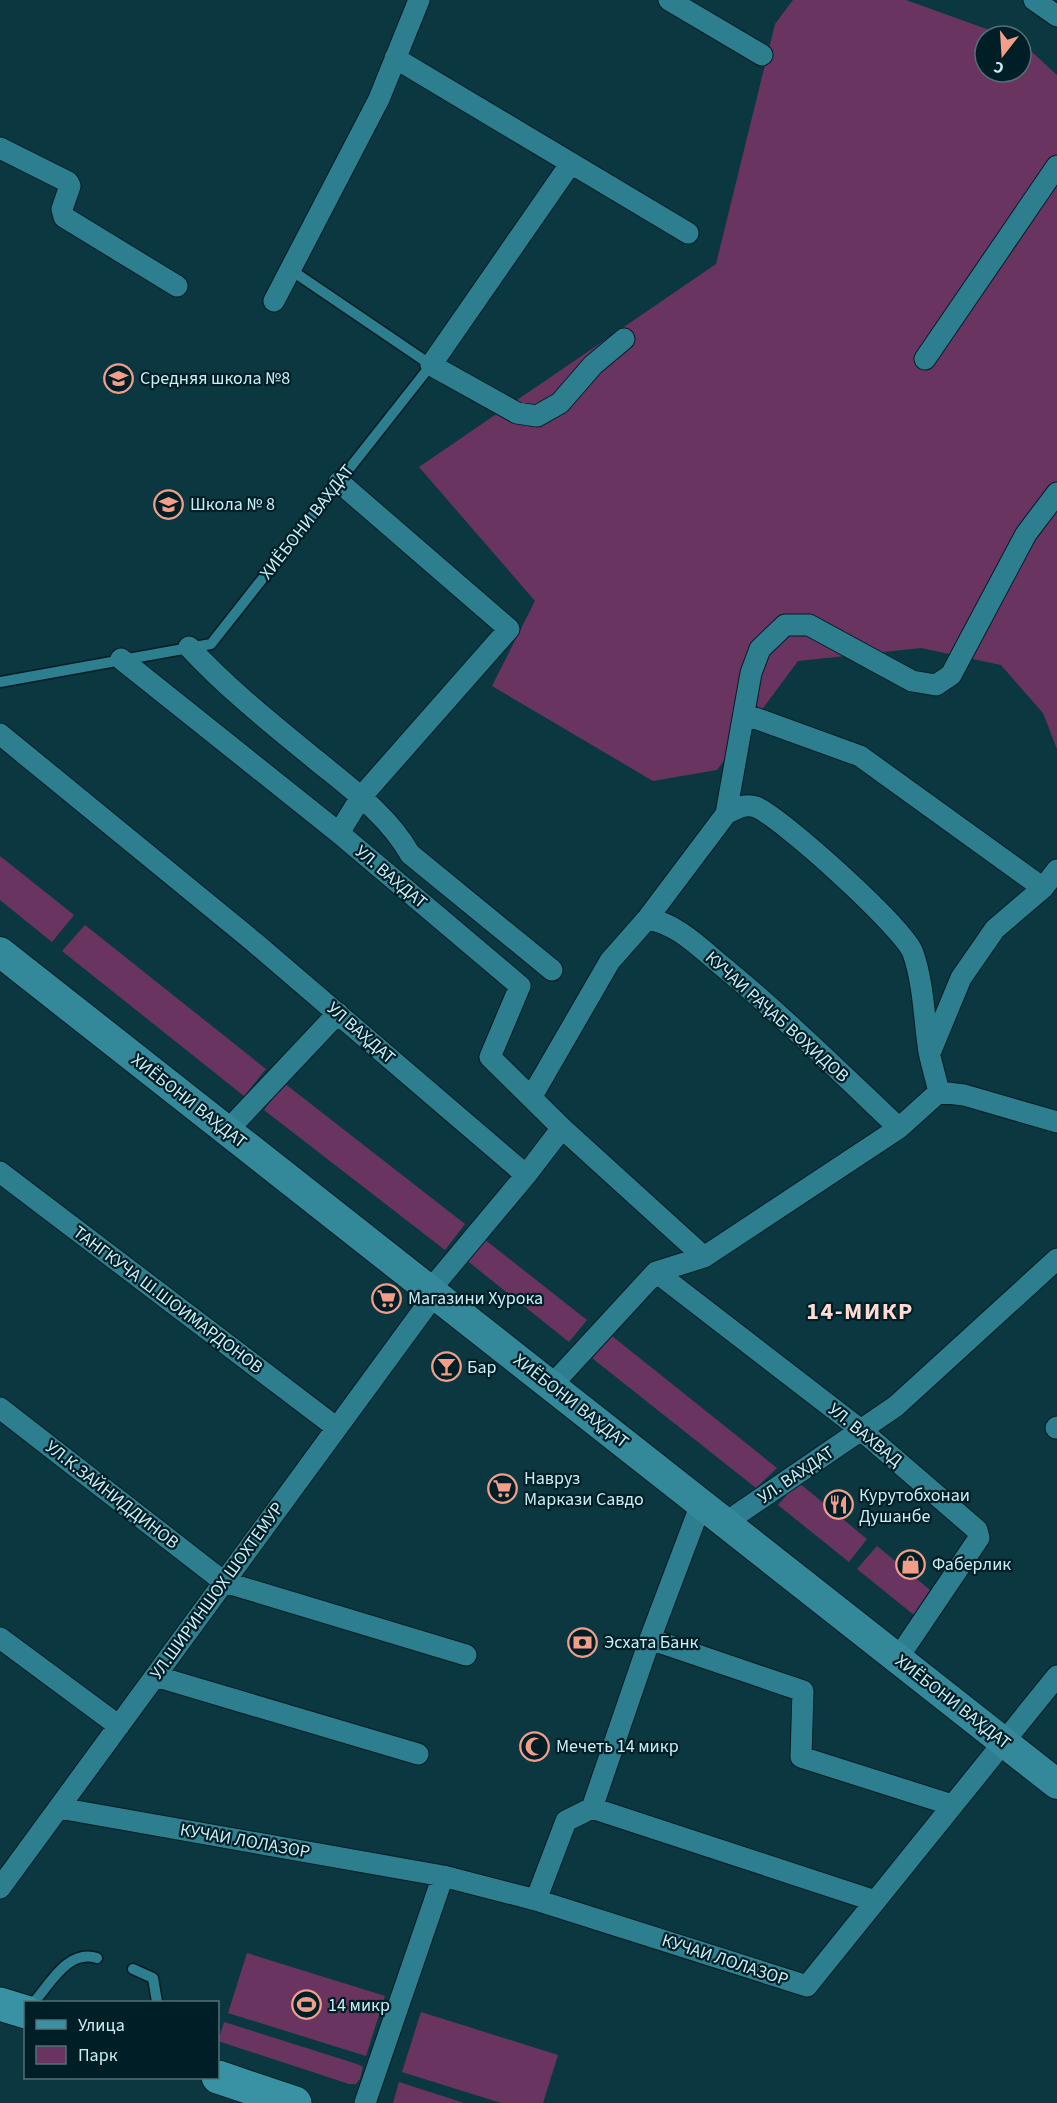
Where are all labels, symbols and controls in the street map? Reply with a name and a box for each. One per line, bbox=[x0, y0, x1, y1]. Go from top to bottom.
north arrow bbox=[973, 24, 1033, 84]
text: С bbox=[991, 56, 1007, 79]
school or university icon: Средняя школа №8 bbox=[103, 362, 135, 394]
place label: Средняя школа №8 bbox=[140, 366, 290, 391]
street label: ХИЁБОНИ ВАХДАТ bbox=[254, 459, 360, 585]
school or university icon: Школа № 8 bbox=[153, 488, 185, 520]
place label: Школа № 8 bbox=[190, 492, 275, 517]
street label: УЛ. ВАХДАТ bbox=[350, 839, 433, 915]
street label: КУЧАИ РАҶАБ ВОҲИДОВ bbox=[700, 946, 854, 1088]
street label: УЛ ВАҲДАТ bbox=[321, 996, 401, 1070]
street label: ХИЁБОНИ ВАҲДАТ bbox=[126, 1048, 252, 1154]
street label: ТАНГКУЧА Ш.ШОИМАРДОНОВ bbox=[68, 1220, 268, 1380]
supermarket icon: Магазини Хурока bbox=[371, 1282, 403, 1314]
place label: Магазини Хурока bbox=[408, 1286, 543, 1311]
district label: 14-МИКР bbox=[806, 1294, 914, 1329]
street label: ХИЁБОНИ ВАҲДАТ bbox=[508, 1348, 634, 1454]
bar icon: Бар bbox=[430, 1351, 462, 1383]
place label: Бар bbox=[467, 1355, 497, 1380]
street label: УЛ. ВАХВАД bbox=[822, 1397, 908, 1473]
street label: УЛ.К.ЗАЙНИДДИНОВ bbox=[40, 1435, 184, 1555]
street label: УЛ. ВАХДАТ bbox=[753, 1440, 839, 1510]
place label: Навруз Маркази Савдо bbox=[524, 1466, 644, 1512]
supermarket icon: Навруз Маркази Савдо bbox=[487, 1472, 519, 1504]
place label: Курутобхонаи Душанбе bbox=[859, 1483, 970, 1529]
restaurant icon: Курутобхонаи Душанбе bbox=[822, 1489, 854, 1521]
street label: УЛ.ШИРИНШОХ ШОХТЕМУР bbox=[144, 1497, 290, 1685]
shop icon: Фаберлик bbox=[895, 1548, 927, 1580]
place label: Фаберлик bbox=[932, 1552, 1011, 1577]
bank icon: Эсхата Банк bbox=[567, 1626, 599, 1658]
place label: Эсхата Банк bbox=[604, 1630, 698, 1655]
street label: ХИЁБОНИ ВАҲДАТ bbox=[890, 1649, 1016, 1755]
mosque icon: Мечеть 14 микр bbox=[519, 1730, 551, 1762]
place label: Мечеть 14 микр bbox=[556, 1734, 679, 1759]
street label: КУЧАИ ЛОЛАЗОР bbox=[178, 1817, 312, 1865]
street label: КУЧАИ ЛОЛАЗОР bbox=[659, 1928, 791, 1992]
sports icon: 14 микр bbox=[291, 1989, 323, 2021]
place label: 14 микр bbox=[328, 1993, 390, 2018]
legend bbox=[24, 2001, 219, 2079]
text: Улица bbox=[78, 2013, 125, 2038]
text: Парк bbox=[78, 2043, 118, 2068]

